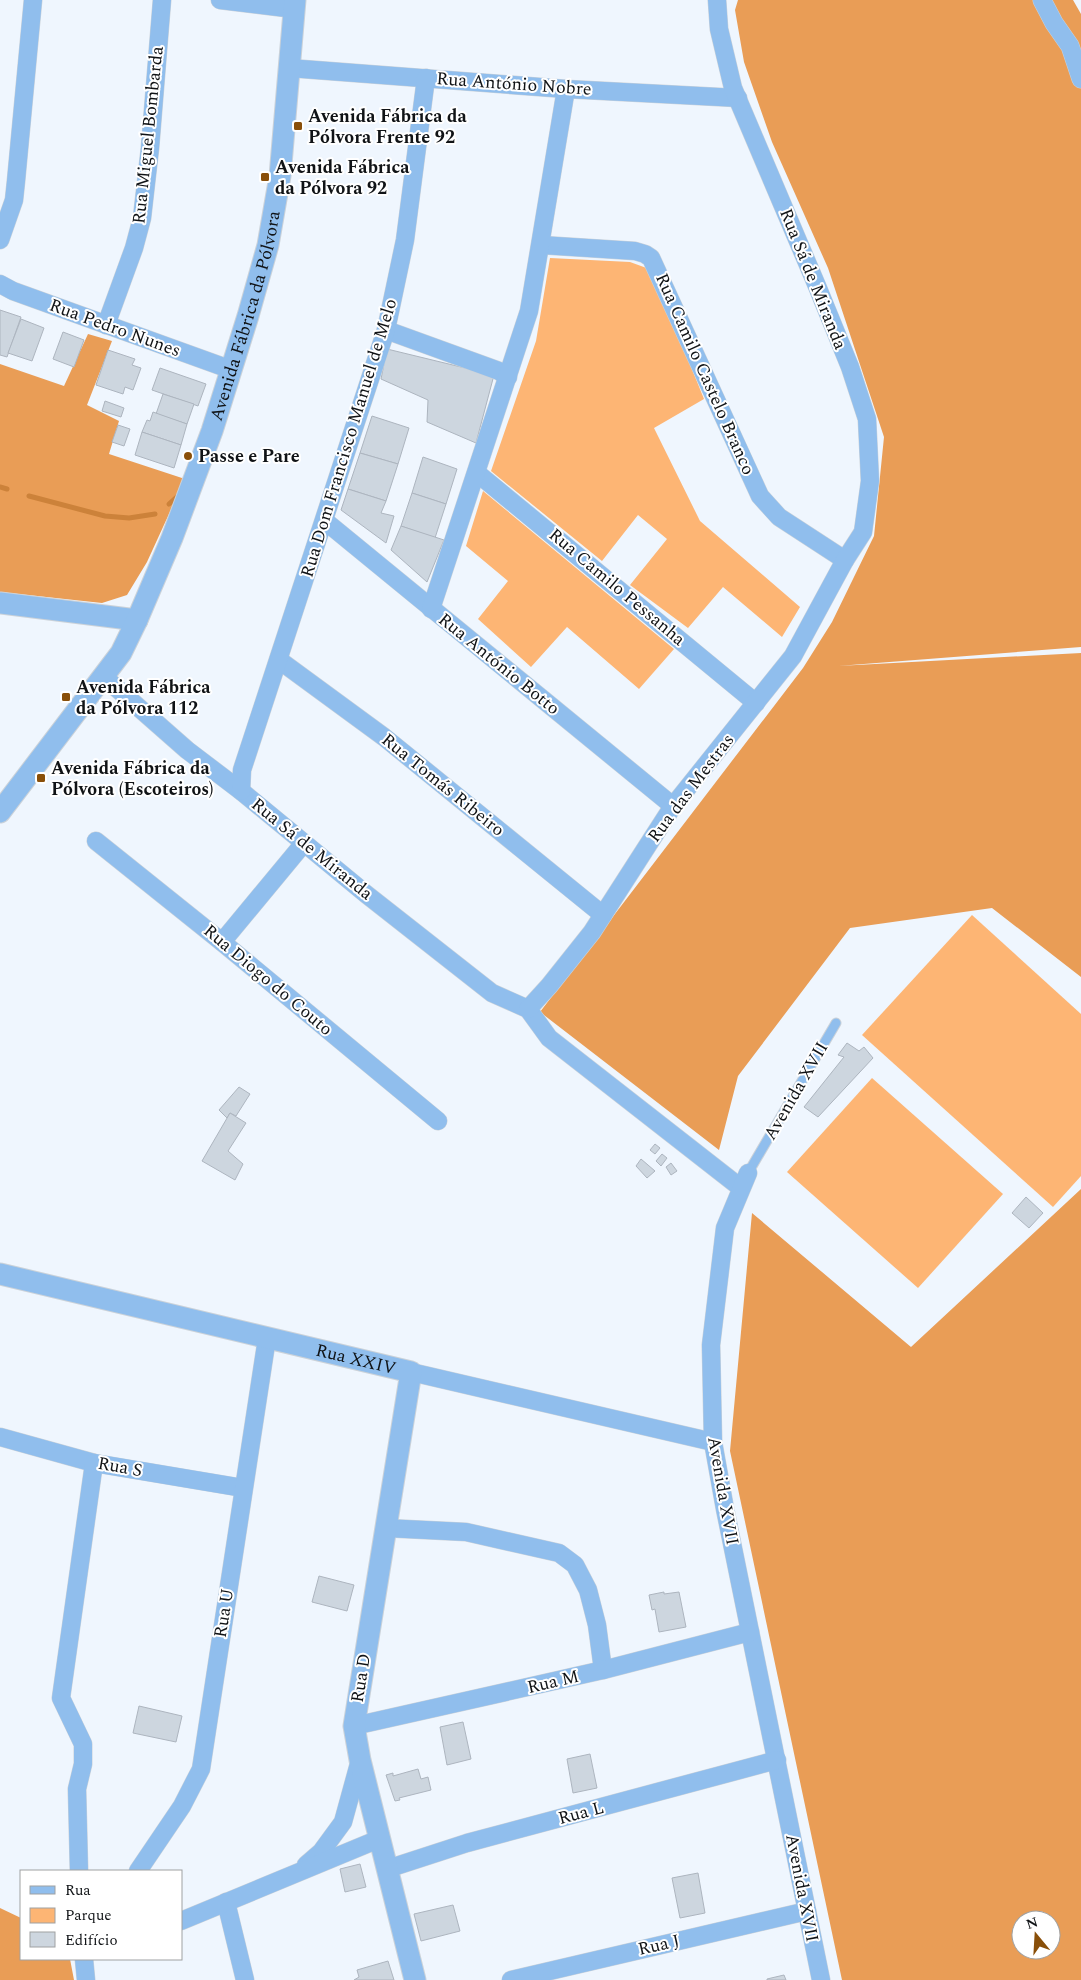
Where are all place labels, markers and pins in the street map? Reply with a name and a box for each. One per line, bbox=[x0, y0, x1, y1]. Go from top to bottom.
place label: Avenida Fábrica da Pólvora Frente 92 bbox=[308, 103, 467, 151]
marker: Avenida Fábrica da Pólvora Frente 92 bbox=[292, 120, 304, 132]
place label: Avenida Fábrica da Pólvora 92 bbox=[275, 154, 410, 202]
marker: Avenida Fábrica da Pólvora 92 bbox=[259, 171, 271, 183]
place label: Passe e Pare bbox=[198, 443, 300, 470]
marker: Passe e Pare bbox=[182, 450, 194, 462]
place label: Avenida Fábrica da Pólvora 112 bbox=[76, 674, 211, 722]
marker: Avenida Fábrica da Pólvora 112 bbox=[60, 691, 72, 703]
place label: Avenida Fábrica da Pólvora (Escoteiros) bbox=[51, 755, 214, 803]
marker: Avenida Fábrica da Pólvora (Escoteiros) bbox=[35, 772, 47, 784]

